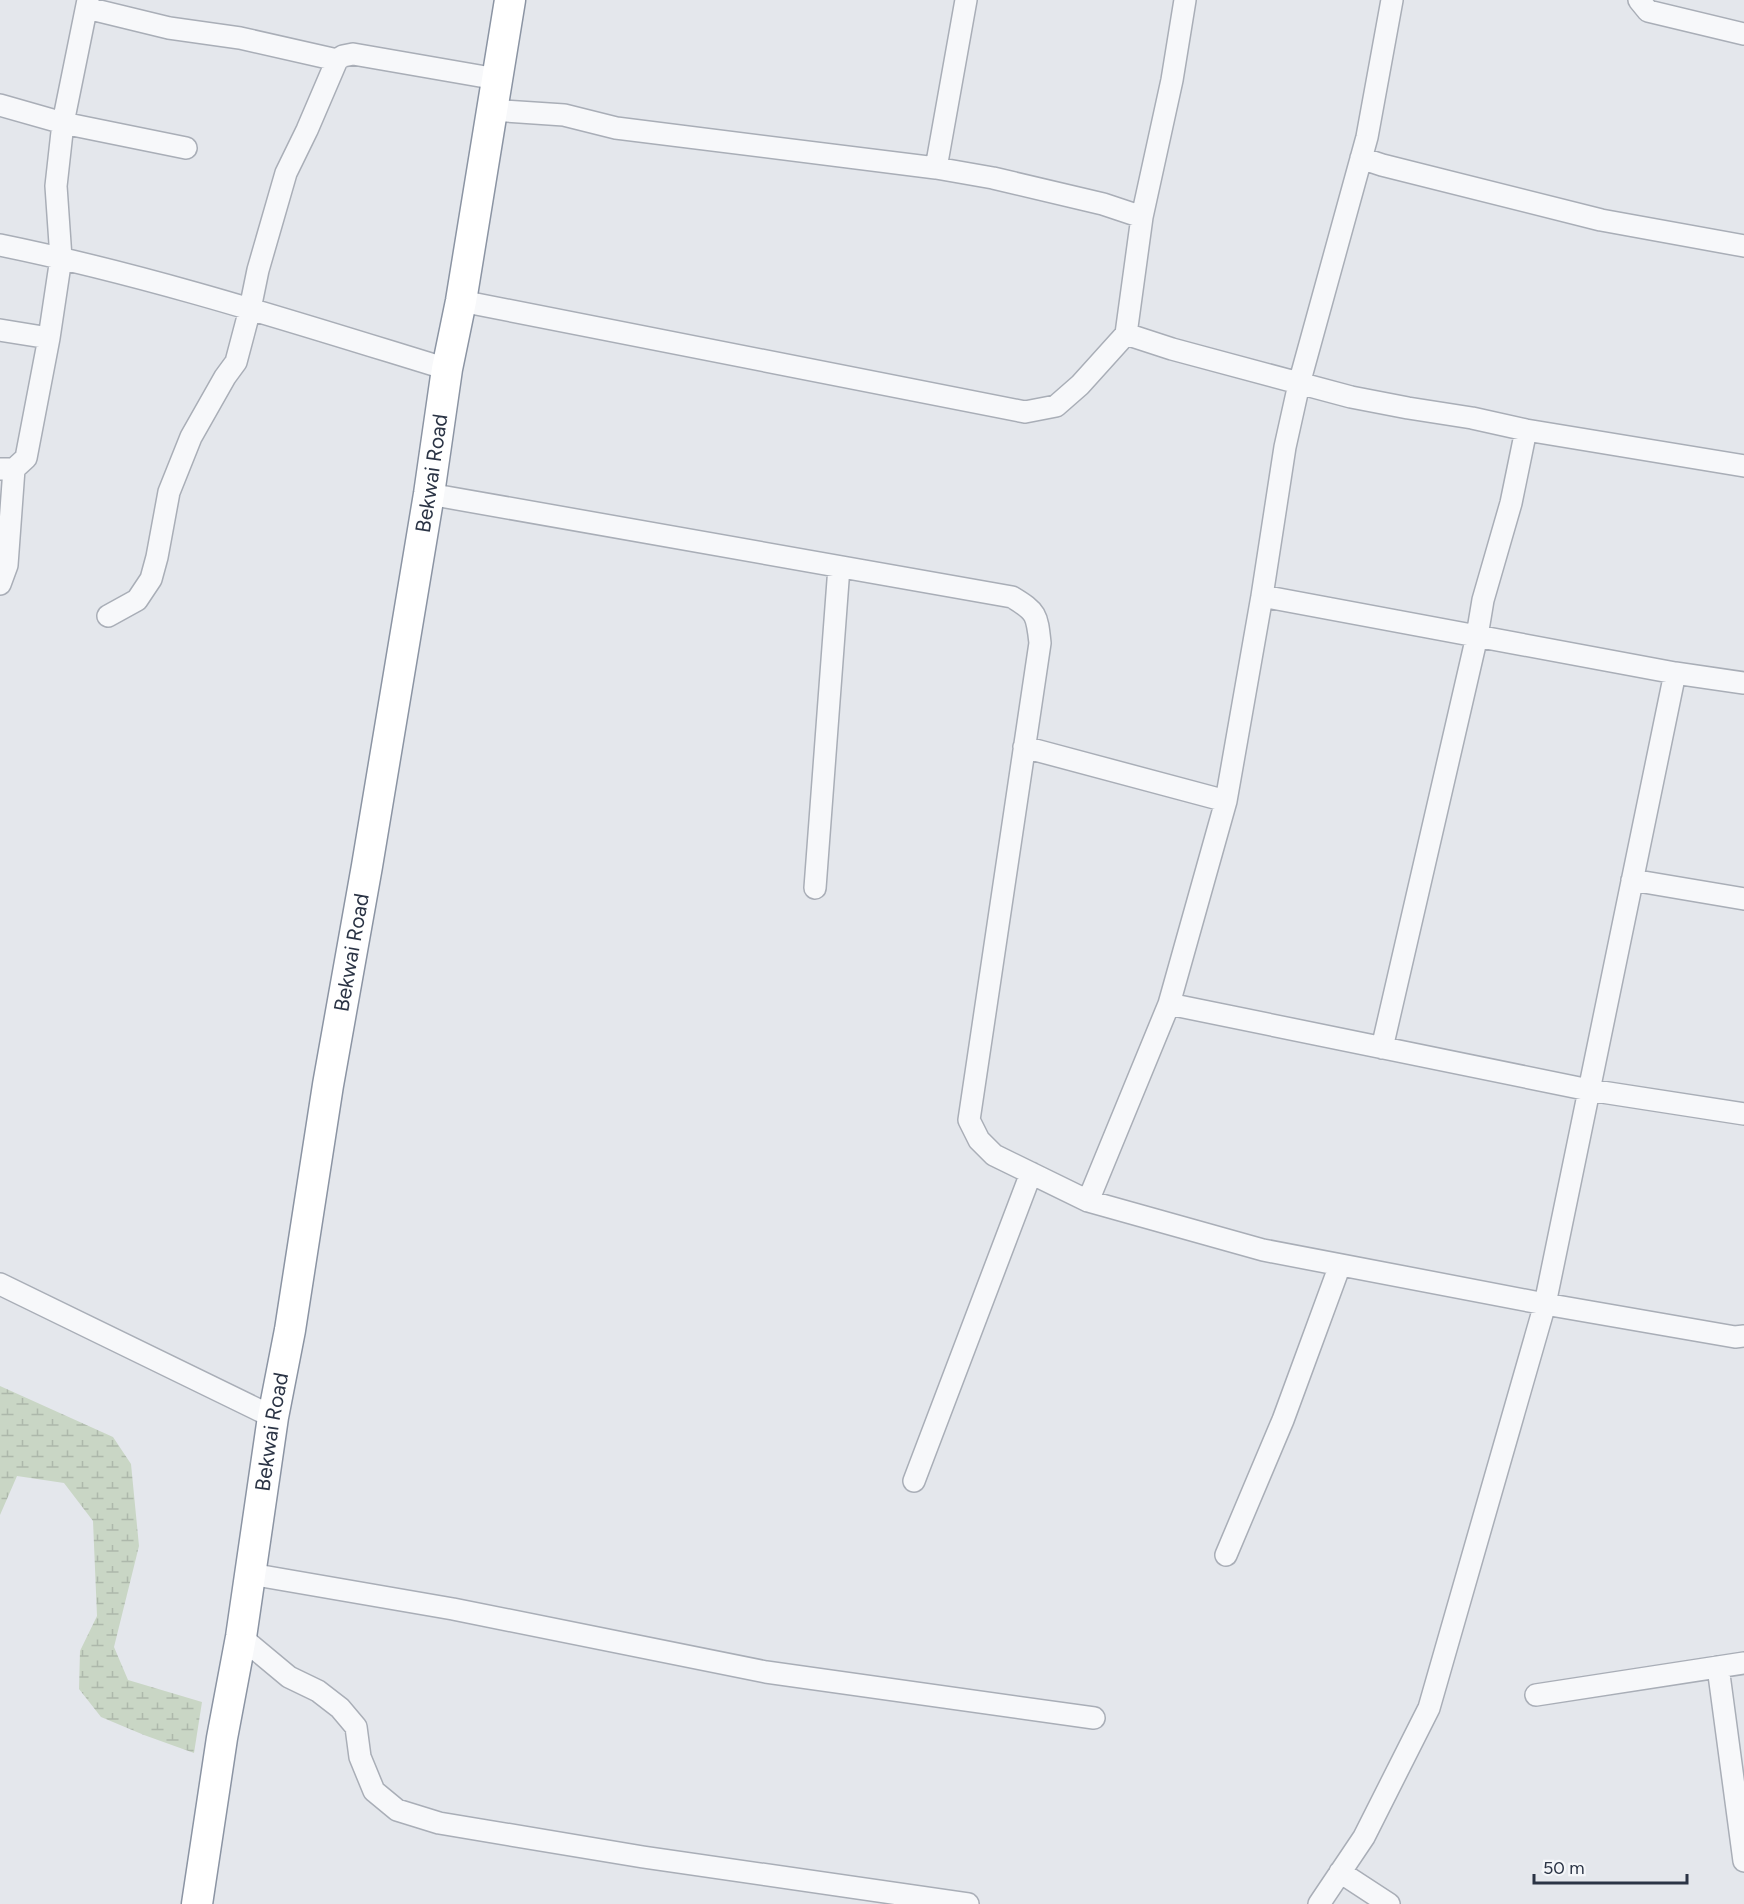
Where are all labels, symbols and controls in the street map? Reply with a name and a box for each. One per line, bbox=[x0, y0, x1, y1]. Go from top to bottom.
street label: Bekwai Road bbox=[410, 412, 452, 534]
street label: Bekwai Road bbox=[328, 891, 374, 1014]
street label: Bekwai Road bbox=[249, 1370, 293, 1493]
scale bar bbox=[1534, 1847, 1687, 1885]
text: 50 m bbox=[1543, 1857, 1585, 1879]

